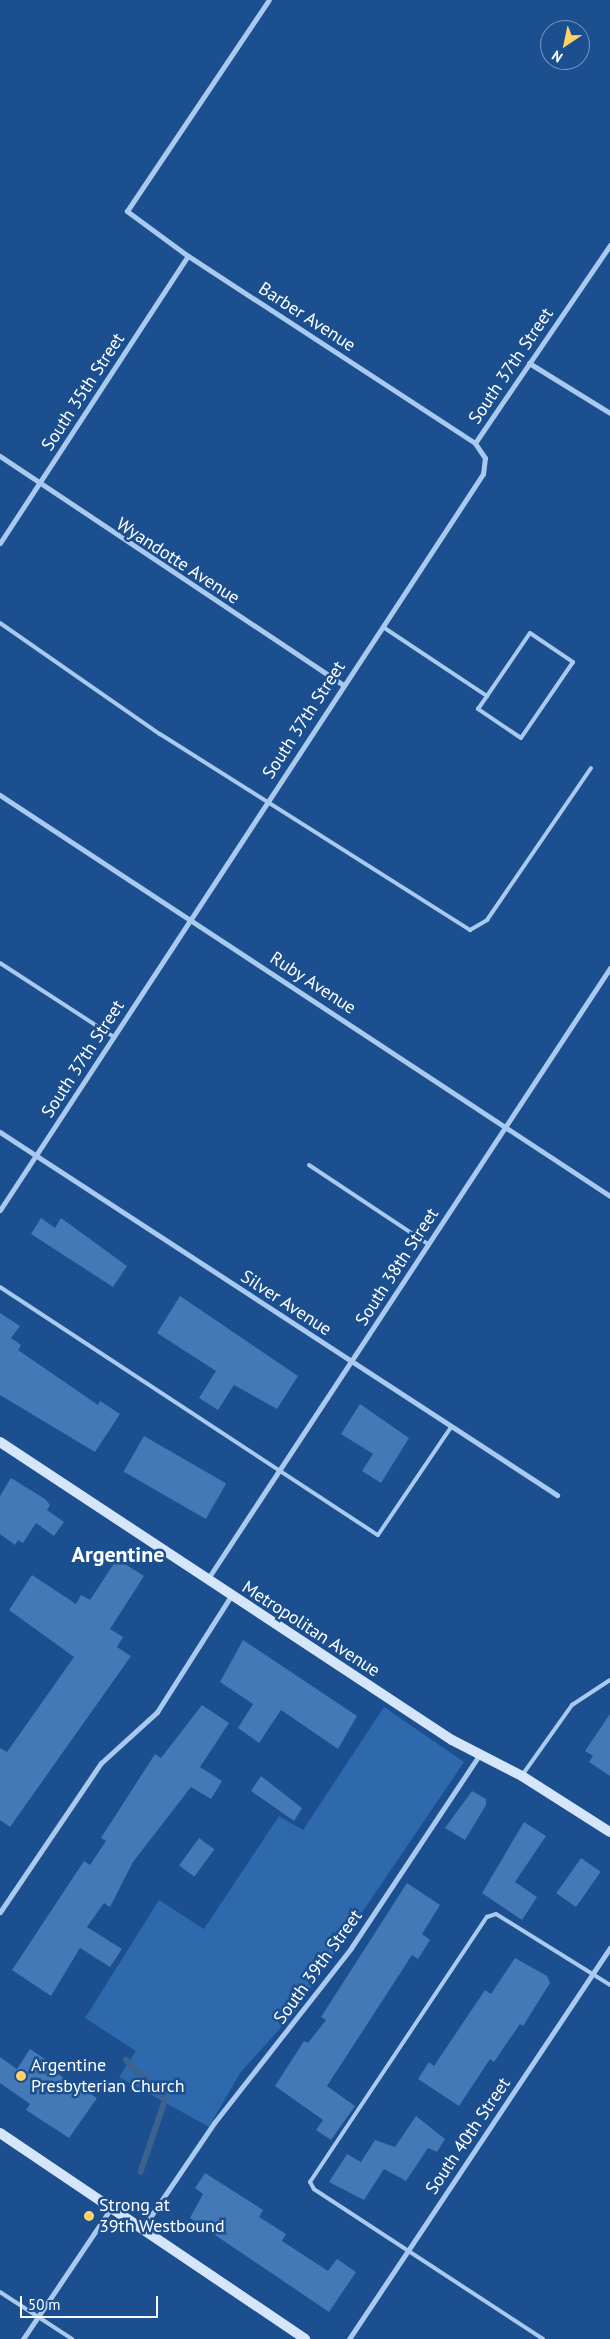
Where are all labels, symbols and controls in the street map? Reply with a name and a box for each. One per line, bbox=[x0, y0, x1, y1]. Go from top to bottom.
north arrow bbox=[540, 20, 590, 70]
text: N bbox=[548, 47, 566, 67]
street label: Barber Avenue bbox=[254, 278, 360, 356]
street label: South 37th Street bbox=[464, 304, 558, 428]
street label: South 35th Street bbox=[37, 329, 129, 455]
street label: Wyandotte Avenue bbox=[112, 513, 244, 609]
street label: South 37th Street bbox=[258, 657, 350, 783]
street label: Ruby Avenue bbox=[266, 947, 360, 1019]
street label: South 37th Street bbox=[37, 996, 129, 1122]
street label: South 38th Street bbox=[351, 1204, 443, 1330]
street label: Silver Avenue bbox=[236, 1266, 336, 1340]
district label: Argentine bbox=[72, 1542, 164, 1568]
street label: Metropolitan Avenue bbox=[238, 1576, 384, 1682]
street label: South 39th Street bbox=[269, 1906, 367, 2028]
place label: Argentine Presbyterian Church bbox=[31, 2055, 185, 2098]
marker: Argentine Presbyterian Church bbox=[15, 2070, 27, 2082]
street label: South 40th Street bbox=[421, 2074, 515, 2198]
place label: Strong at 39th Westbound bbox=[99, 2195, 225, 2238]
marker: Strong at 39th Westbound bbox=[83, 2210, 95, 2222]
scale bar bbox=[22, 2286, 160, 2318]
text: 50 m bbox=[28, 2295, 61, 2314]

